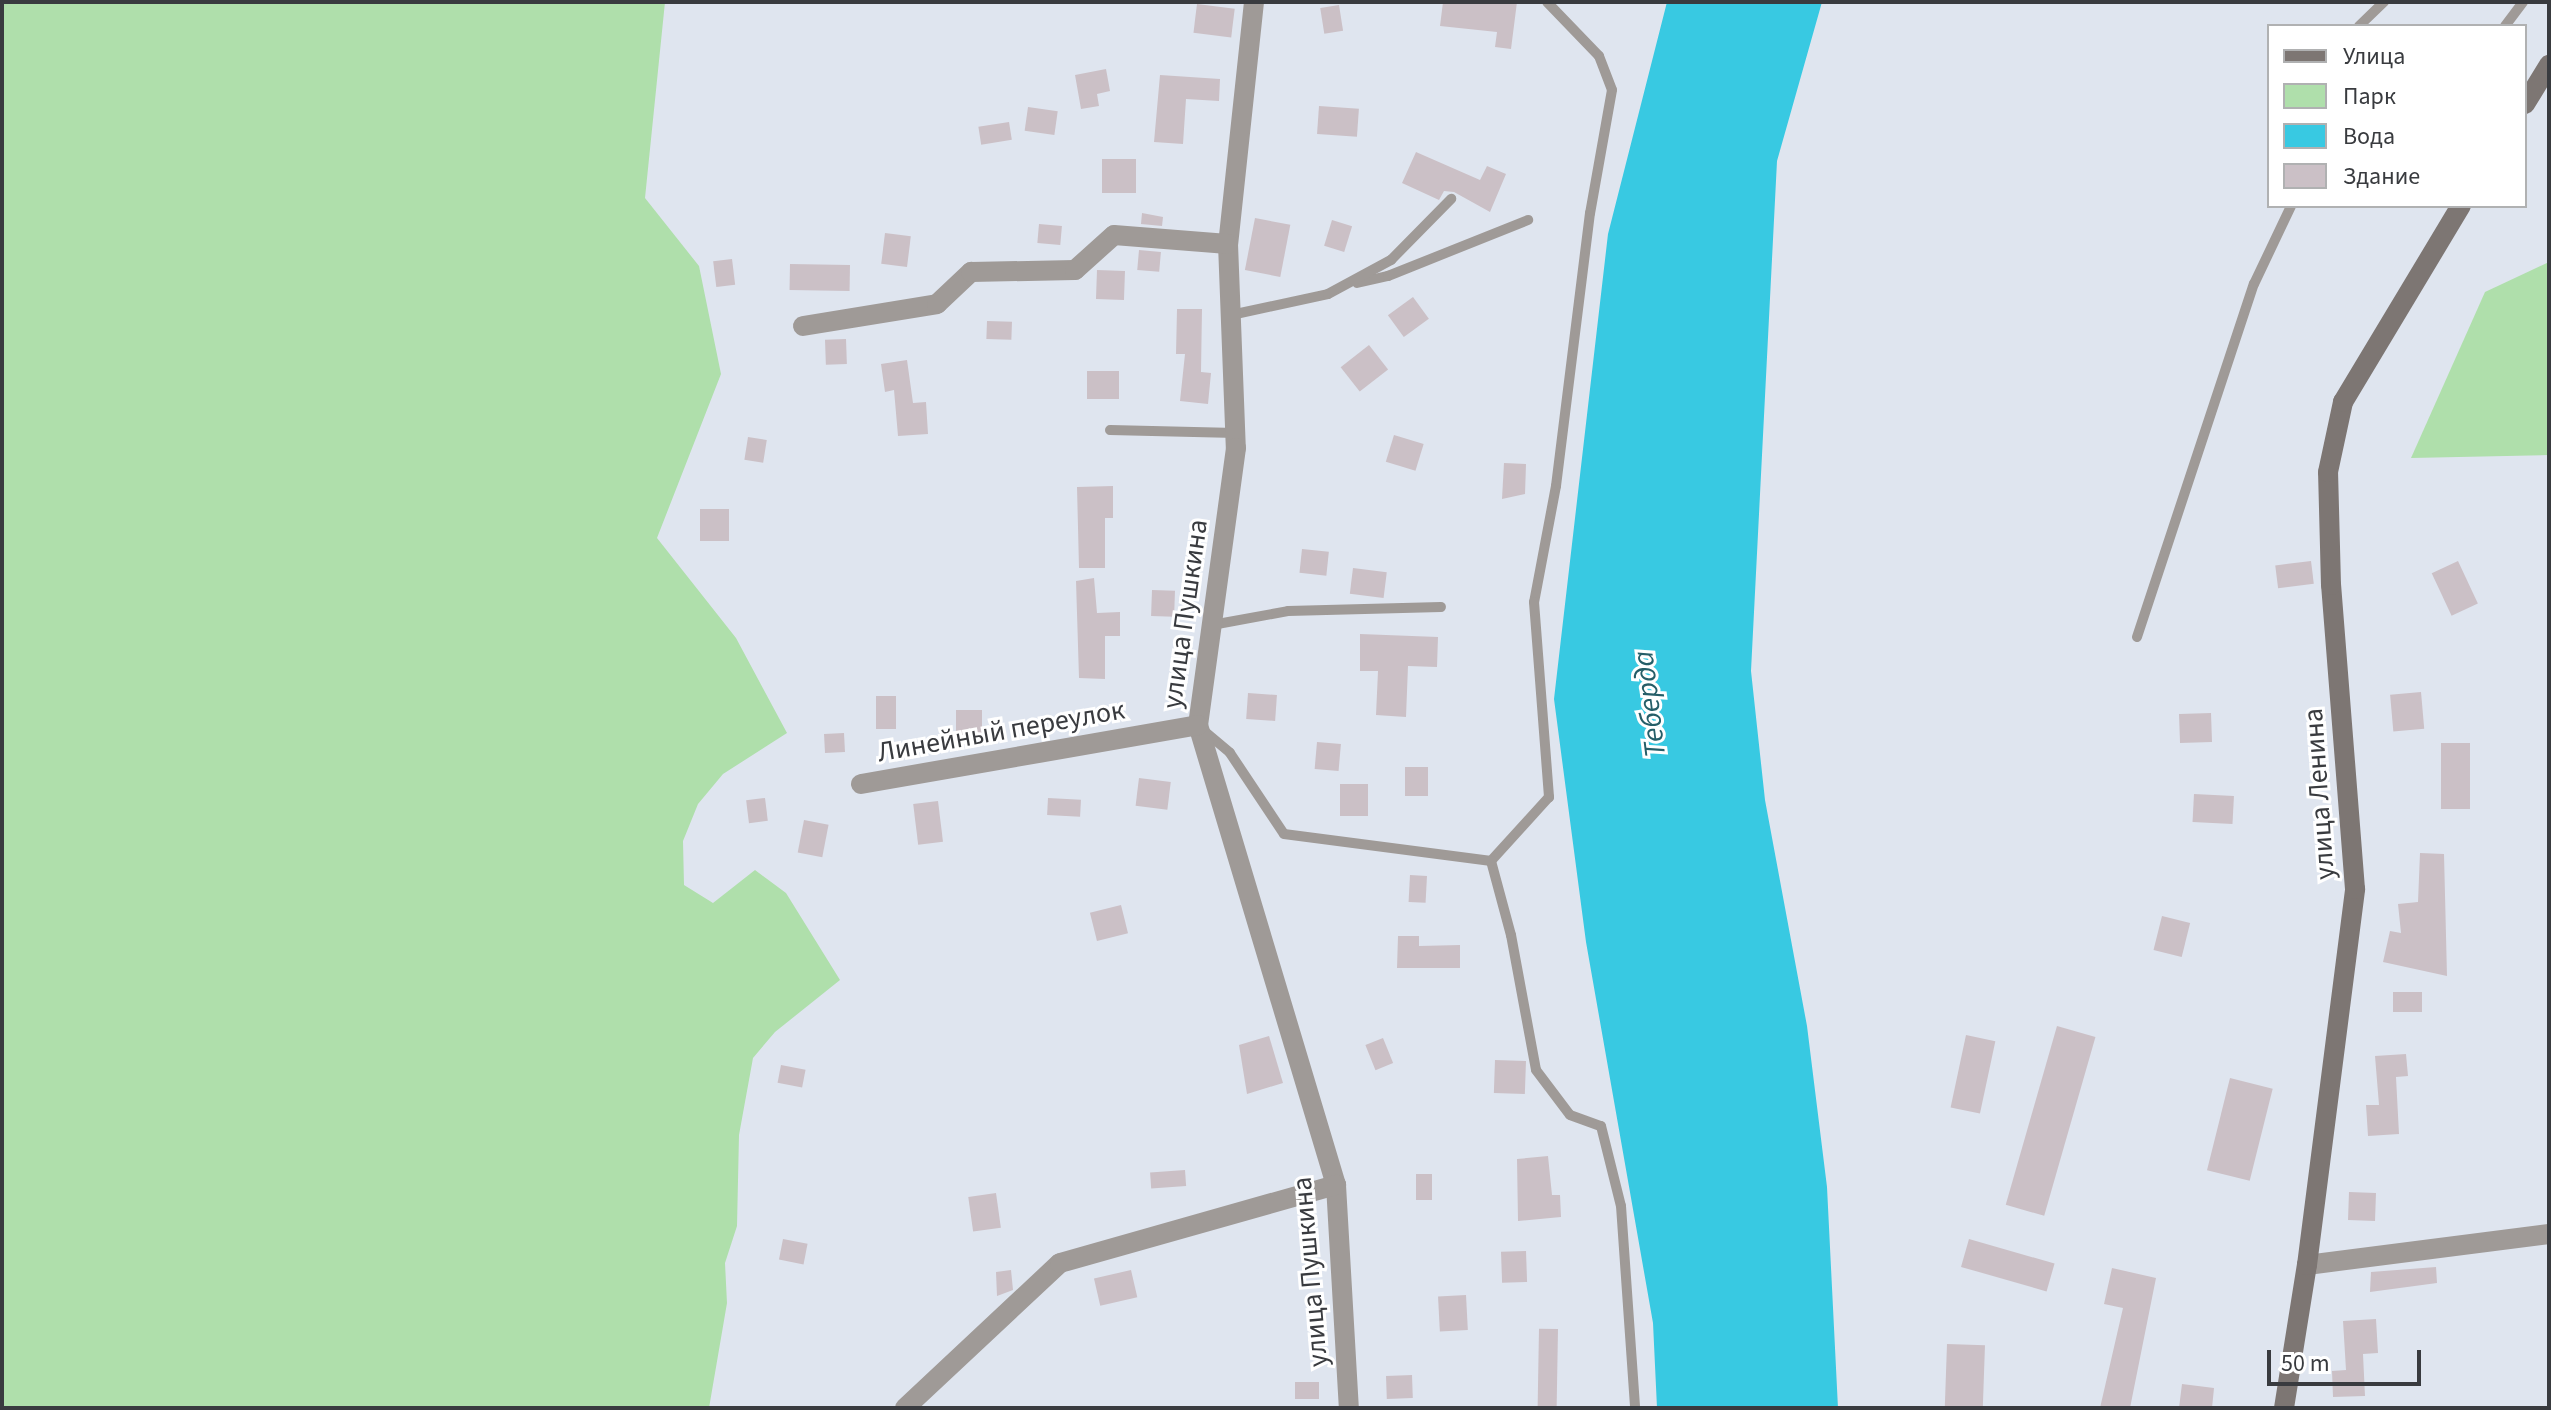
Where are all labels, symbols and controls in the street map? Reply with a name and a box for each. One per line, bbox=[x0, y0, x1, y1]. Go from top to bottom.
legend bbox=[2267, 24, 2527, 208]
text: Улица bbox=[2343, 39, 2405, 74]
text: Парк bbox=[2343, 79, 2396, 114]
text: Вода bbox=[2343, 119, 2395, 154]
text: Здание bbox=[2343, 159, 2420, 194]
street label: улица Пушкина bbox=[1155, 517, 1215, 711]
water label: Теберда bbox=[1626, 649, 1674, 759]
street label: Линейный переулок bbox=[875, 693, 1127, 769]
street label: улица Ленина bbox=[2296, 707, 2342, 881]
street label: улица Пушкина bbox=[1285, 1176, 1335, 1368]
scale bar bbox=[2271, 1334, 2425, 1384]
text: 50 m bbox=[2281, 1346, 2330, 1381]

